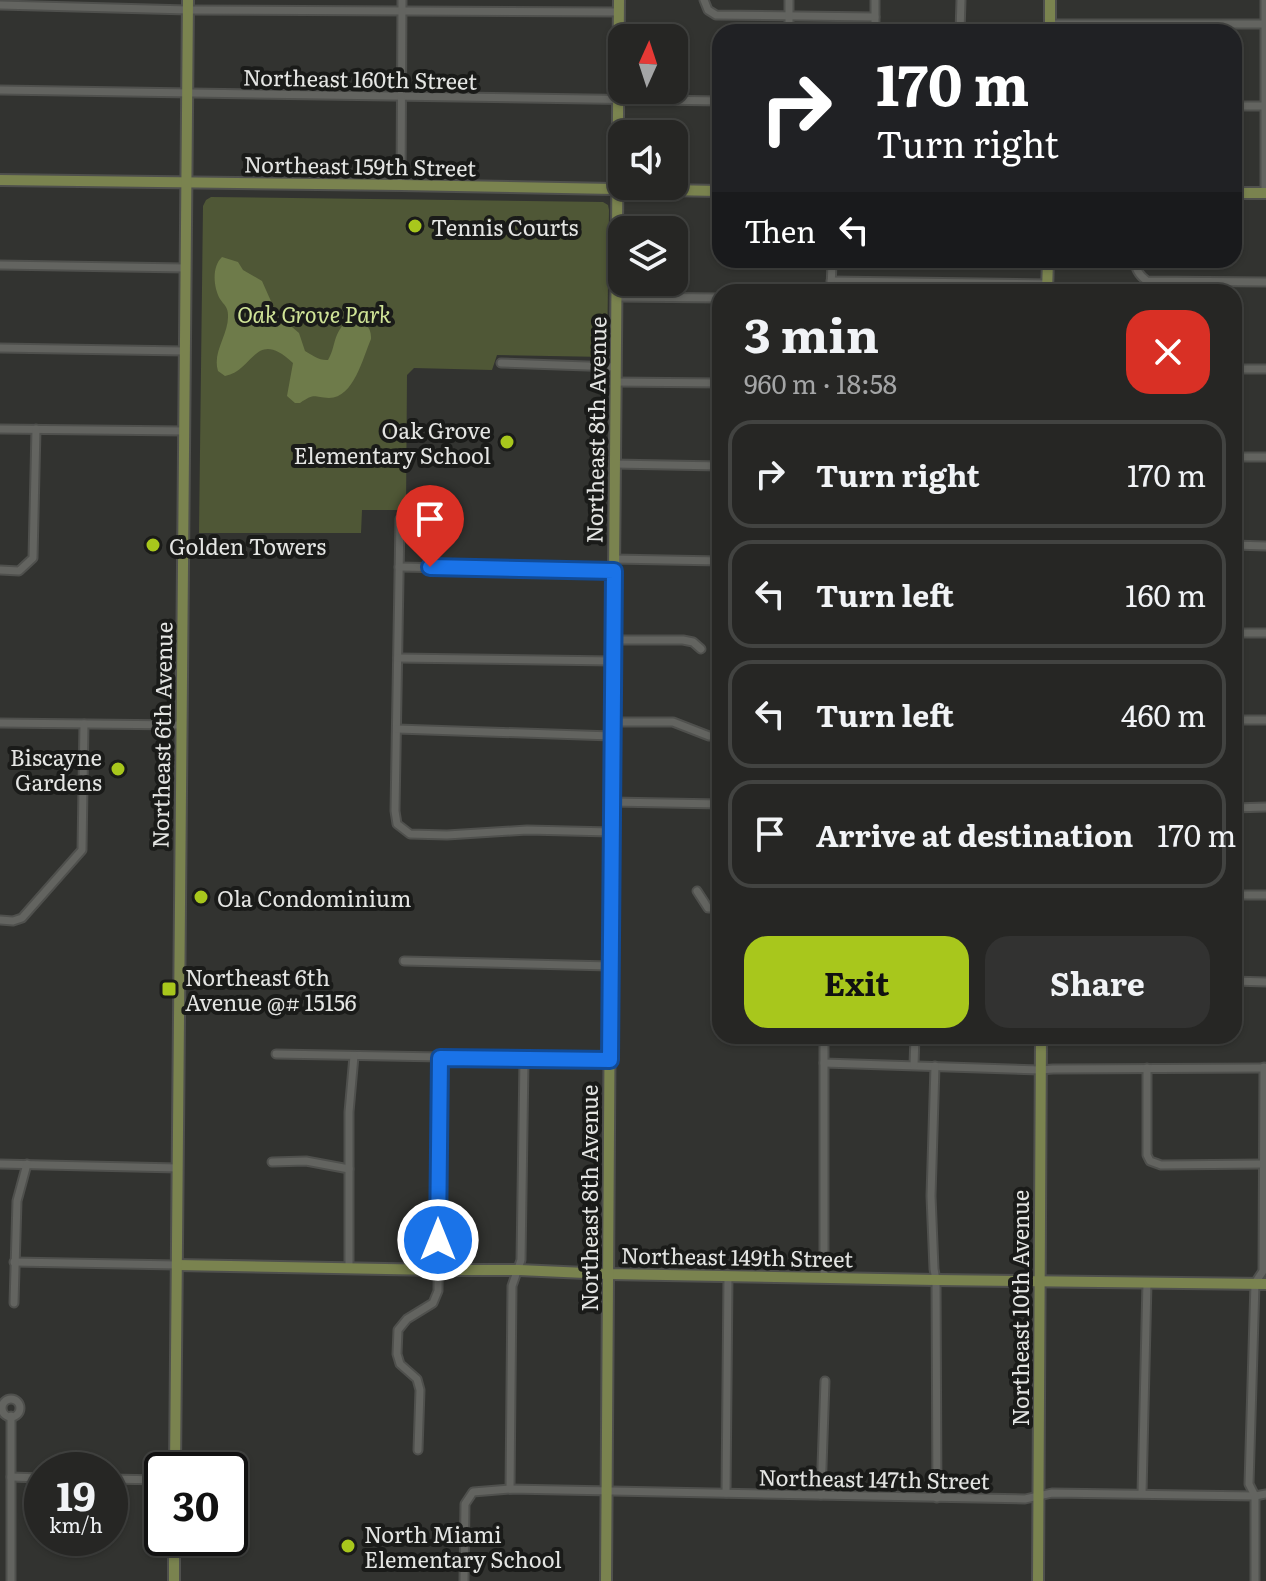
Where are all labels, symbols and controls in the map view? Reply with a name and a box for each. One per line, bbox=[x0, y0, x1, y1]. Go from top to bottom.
north arrow bbox=[608, 24, 688, 104]
map controls bbox=[608, 24, 688, 296]
text: 170 m bbox=[876, 40, 1029, 123]
icon: right bbox=[744, 56, 848, 160]
street label: Northeast 160th Street bbox=[243, 59, 477, 97]
text: Turn right bbox=[876, 116, 1059, 169]
button: sound bbox=[608, 120, 688, 200]
street label: Northeast 159th Street bbox=[244, 146, 476, 184]
text: Then bbox=[744, 208, 816, 252]
icon: left bbox=[832, 208, 876, 252]
place label: Tennis Courts bbox=[431, 210, 578, 243]
button: layers bbox=[608, 216, 688, 296]
marker: Tennis Courts bbox=[406, 217, 424, 235]
park label: Oak Grove Park bbox=[237, 297, 391, 330]
text: 3 min bbox=[744, 297, 879, 368]
button: close bbox=[1126, 310, 1210, 394]
street label: Northeast 8th Avenue bbox=[577, 316, 613, 544]
text: 960 m · 18:58 bbox=[744, 363, 897, 402]
place label: Oak Grove Elementary School bbox=[293, 413, 491, 471]
marker: Oak Grove Elementary School bbox=[498, 433, 516, 451]
icon: right bbox=[748, 452, 792, 496]
text: Turn right bbox=[816, 452, 980, 496]
text: 170 m bbox=[1127, 452, 1206, 496]
pin bbox=[396, 485, 464, 567]
icon: arrive bbox=[408, 497, 452, 541]
place label: Golden Towers bbox=[169, 529, 326, 562]
marker: Golden Towers bbox=[144, 536, 162, 554]
icon: left bbox=[748, 572, 792, 616]
text: Turn left bbox=[816, 572, 954, 616]
text: 160 m bbox=[1125, 572, 1206, 616]
street label: Northeast 6th Avenue bbox=[143, 621, 179, 849]
icon: left bbox=[748, 692, 792, 736]
text: Turn left bbox=[816, 692, 954, 736]
text: 460 m bbox=[1121, 692, 1206, 736]
place label: Biscayne Gardens bbox=[10, 740, 102, 798]
marker: Biscayne Gardens bbox=[109, 760, 127, 778]
icon: arrive bbox=[748, 812, 792, 856]
text: Arrive at destination bbox=[816, 812, 1133, 856]
text: 170 m bbox=[1157, 812, 1236, 856]
place label: Ola Condominium bbox=[217, 881, 411, 914]
marker: Ola Condominium bbox=[192, 888, 210, 906]
button: Exit bbox=[744, 936, 969, 1028]
button: Share bbox=[985, 936, 1210, 1028]
place label: Northeast 6th Avenue @# 15156 bbox=[185, 960, 357, 1018]
marker: Northeast 6th Avenue @# 15156 bbox=[160, 980, 178, 998]
street label: Northeast 8th Avenue bbox=[572, 1085, 605, 1311]
street label: Northeast 10th Avenue bbox=[1003, 1190, 1036, 1426]
position arrow bbox=[396, 1198, 480, 1282]
street label: Northeast 149th Street bbox=[621, 1237, 853, 1275]
speed limit sign: 30 bbox=[144, 1452, 248, 1556]
street label: Northeast 147th Street bbox=[758, 1459, 990, 1497]
text: 19 bbox=[56, 1464, 96, 1523]
text: km/h bbox=[49, 1509, 103, 1539]
place label: North Miami Elementary School bbox=[364, 1517, 562, 1575]
marker: North Miami Elementary School bbox=[339, 1537, 357, 1555]

